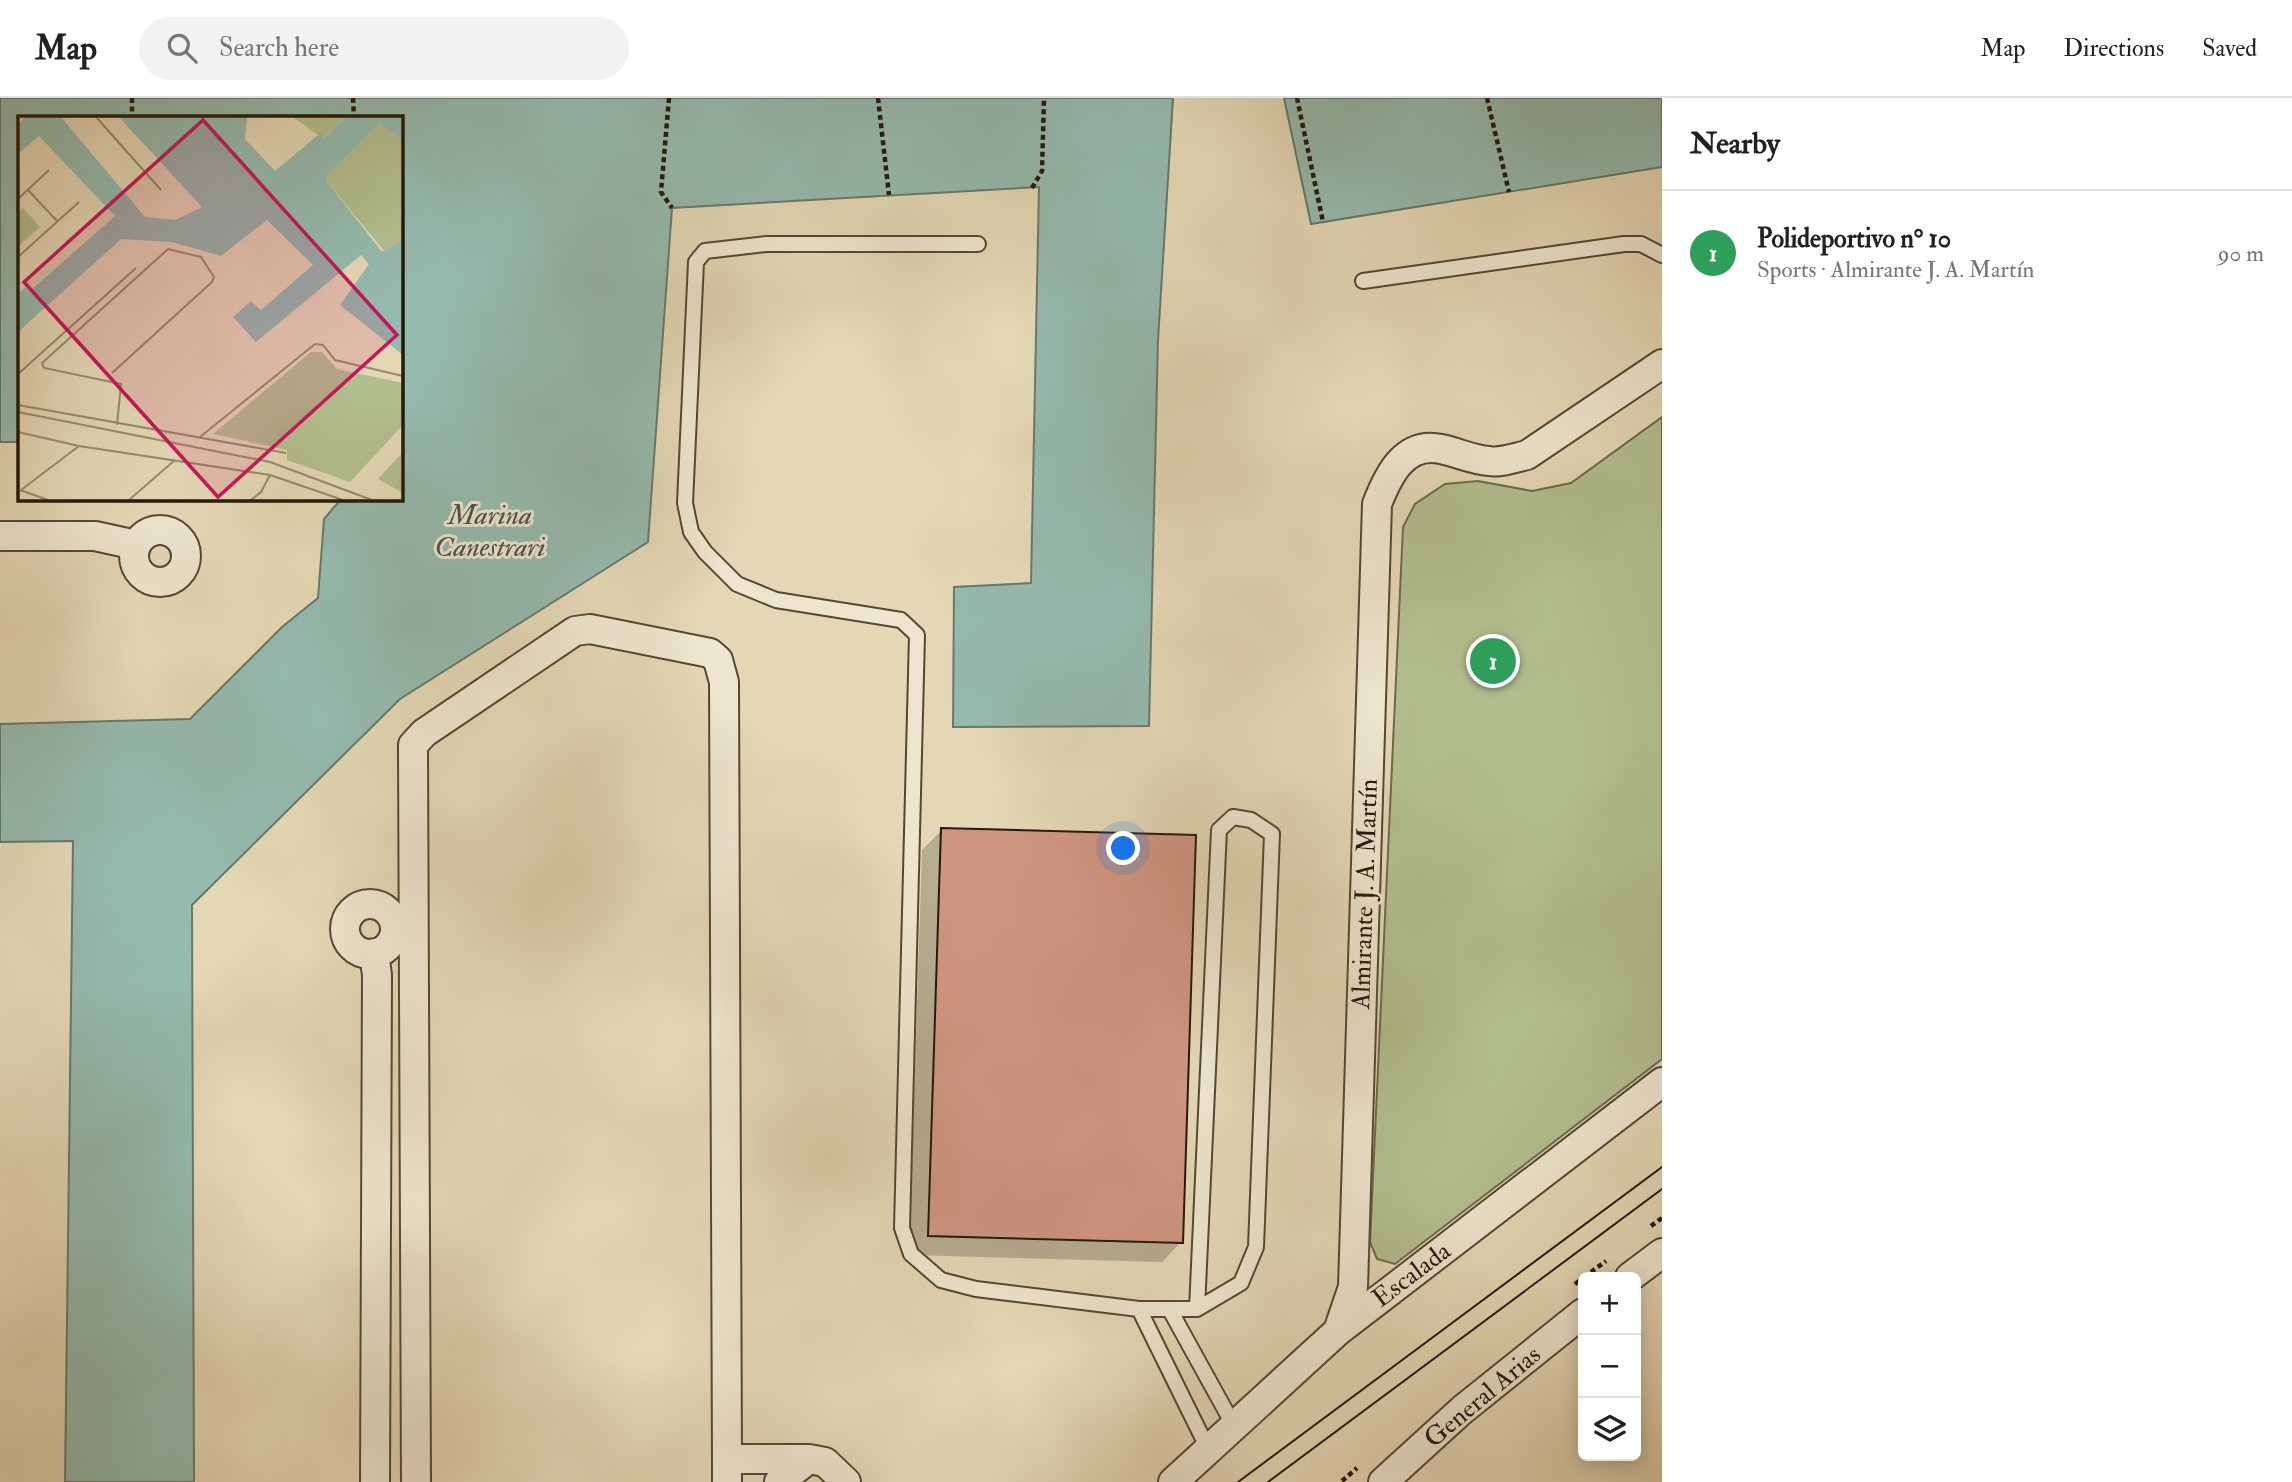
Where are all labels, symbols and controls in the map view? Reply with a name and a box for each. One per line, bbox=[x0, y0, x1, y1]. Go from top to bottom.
search box bbox=[139, 17, 629, 80]
text: Map bbox=[35, 28, 97, 69]
icon: search bbox=[163, 29, 201, 67]
text: Search here bbox=[219, 32, 339, 64]
text: Map bbox=[1980, 33, 2025, 64]
text: Directions bbox=[2063, 33, 2164, 64]
text: Saved bbox=[2202, 33, 2257, 64]
inset map bbox=[18, 116, 402, 500]
text: Nearby bbox=[1690, 125, 1780, 162]
text: Polideportivo n° 10 bbox=[1757, 223, 1951, 255]
text: 1 bbox=[1709, 239, 1717, 268]
text: 90 m bbox=[2218, 239, 2264, 268]
text: Sports · Almirante J. A. Martín bbox=[1757, 255, 2034, 284]
water label: Marina Canestrari bbox=[435, 498, 546, 565]
pin: 1 bbox=[1470, 635, 1516, 687]
street label: Almirante J. A. Martín bbox=[1345, 778, 1385, 1011]
your location bbox=[1106, 831, 1140, 865]
street label: Escalada bbox=[1366, 1235, 1457, 1315]
map controls bbox=[1578, 1272, 1641, 1461]
button: + bbox=[1578, 1272, 1641, 1335]
button: − bbox=[1578, 1335, 1641, 1398]
street label: General Arias bbox=[1418, 1339, 1547, 1455]
button: layers bbox=[1578, 1398, 1641, 1461]

